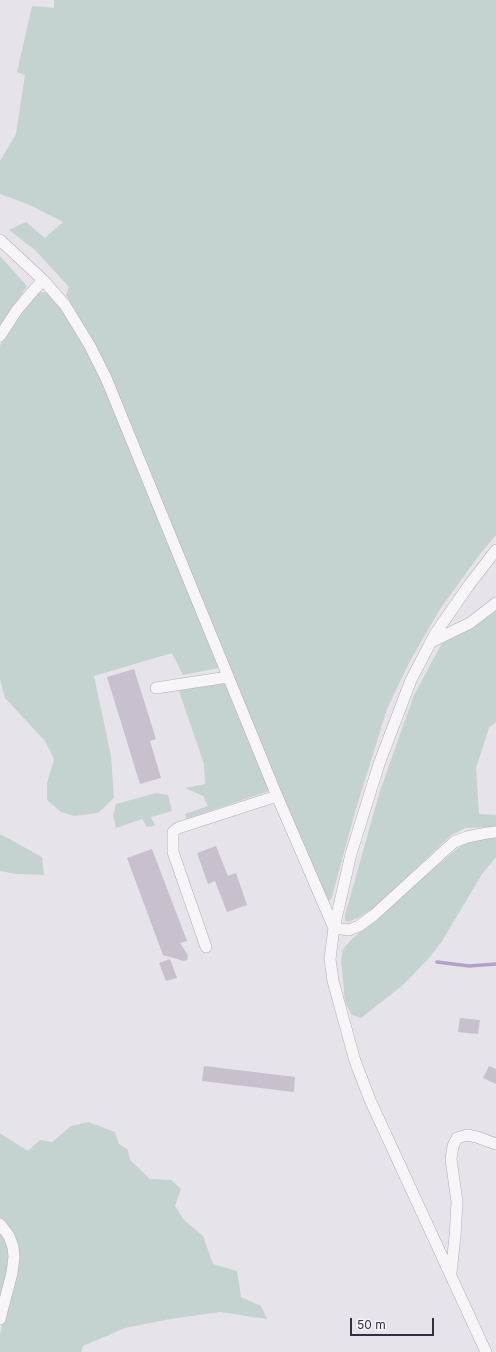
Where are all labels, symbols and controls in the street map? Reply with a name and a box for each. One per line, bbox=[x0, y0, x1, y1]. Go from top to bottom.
scale bar bbox=[352, 1310, 436, 1336]
text: 50 m bbox=[357, 1317, 386, 1332]

